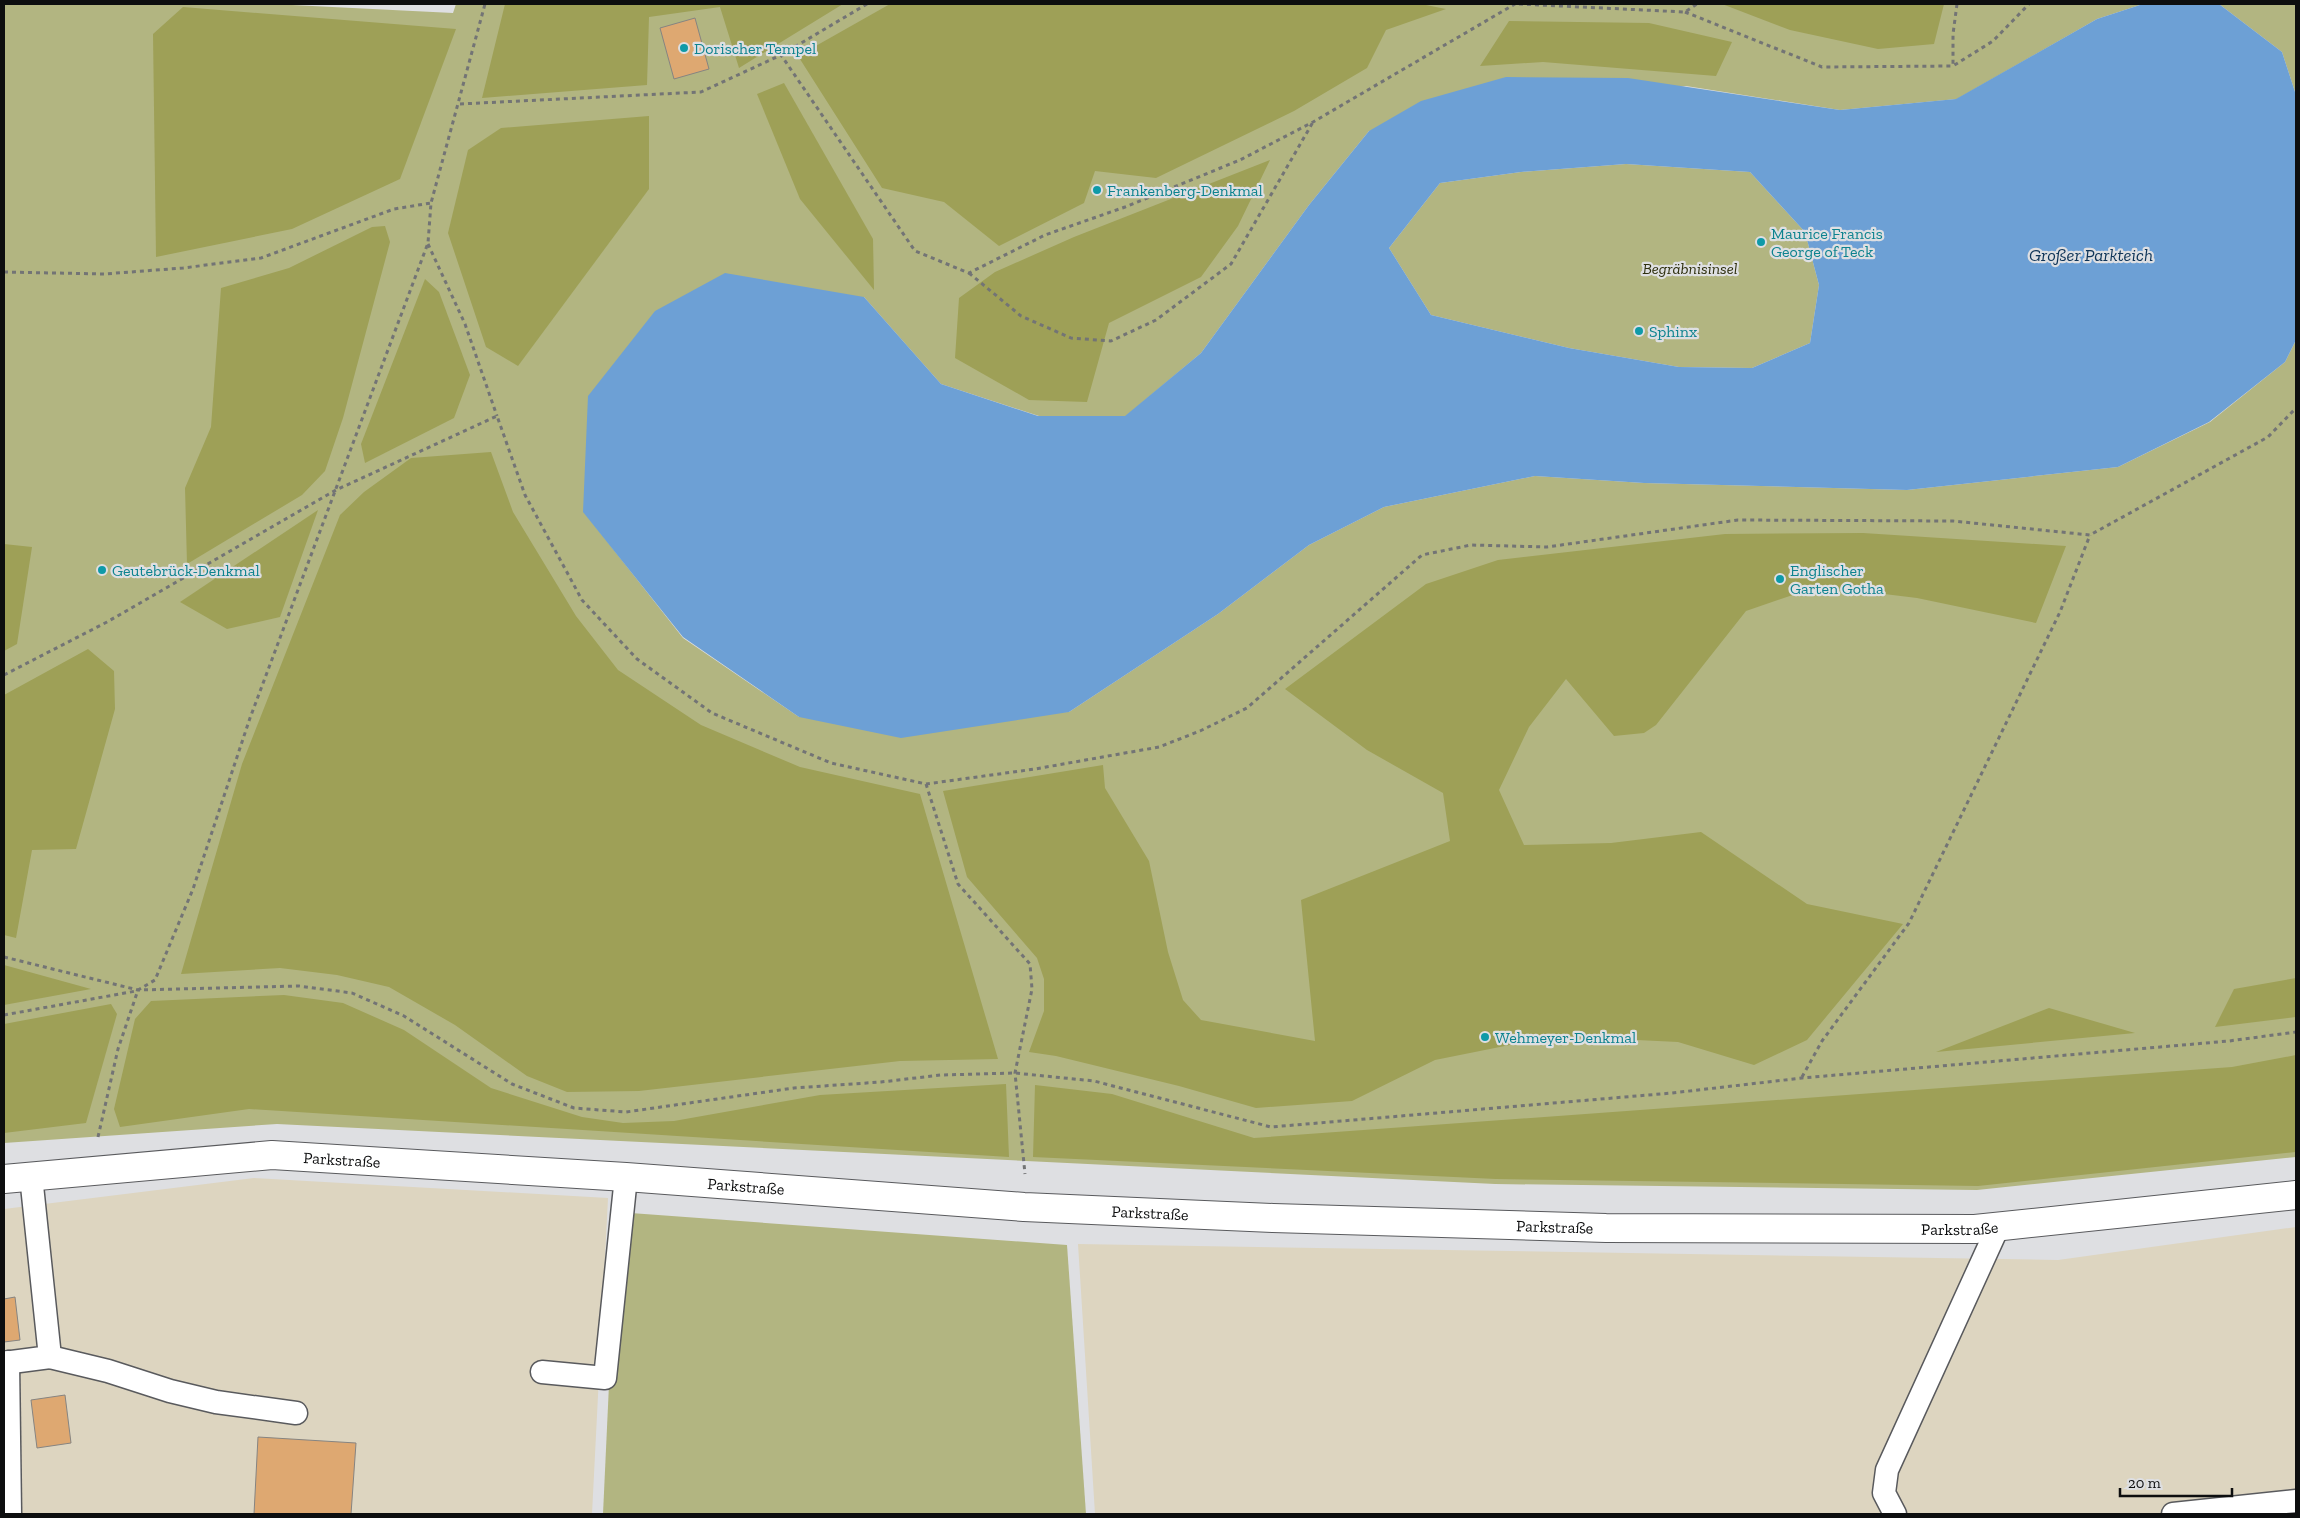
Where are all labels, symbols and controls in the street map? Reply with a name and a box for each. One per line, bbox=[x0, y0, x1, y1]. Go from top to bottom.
place label: Dorischer Tempel bbox=[694, 39, 816, 58]
marker: Dorischer Tempel bbox=[678, 42, 690, 54]
place label: Frankenberg-Denkmal bbox=[1107, 181, 1263, 200]
marker: Frankenberg-Denkmal bbox=[1091, 184, 1103, 196]
place label: Maurice Francis George of Teck bbox=[1771, 224, 1883, 261]
marker: Maurice Francis George of Teck bbox=[1755, 236, 1767, 248]
water label: Großer Parkteich bbox=[2029, 244, 2153, 266]
park label: Begräbnisinsel bbox=[1642, 259, 1738, 278]
place label: Sphinx bbox=[1649, 322, 1697, 341]
marker: Sphinx bbox=[1633, 325, 1645, 337]
place label: Geutebrück-Denkmal bbox=[112, 561, 260, 580]
place label: Englischer Garten Gotha bbox=[1790, 561, 1884, 598]
marker: Geutebrück-Denkmal bbox=[96, 564, 108, 576]
marker: Englischer Garten Gotha bbox=[1774, 573, 1786, 585]
place label: Wehmeyer-Denkmal bbox=[1495, 1028, 1636, 1047]
marker: Wehmeyer-Denkmal bbox=[1479, 1031, 1491, 1043]
street label: Parkstraße bbox=[303, 1147, 381, 1171]
street label: Parkstraße bbox=[707, 1174, 785, 1198]
street label: Parkstraße bbox=[1111, 1201, 1189, 1224]
street label: Parkstraße bbox=[1516, 1216, 1594, 1237]
street label: Parkstraße bbox=[1921, 1217, 1999, 1239]
scale bar bbox=[2120, 1466, 2232, 1498]
text: 20 m bbox=[2128, 1474, 2161, 1492]

